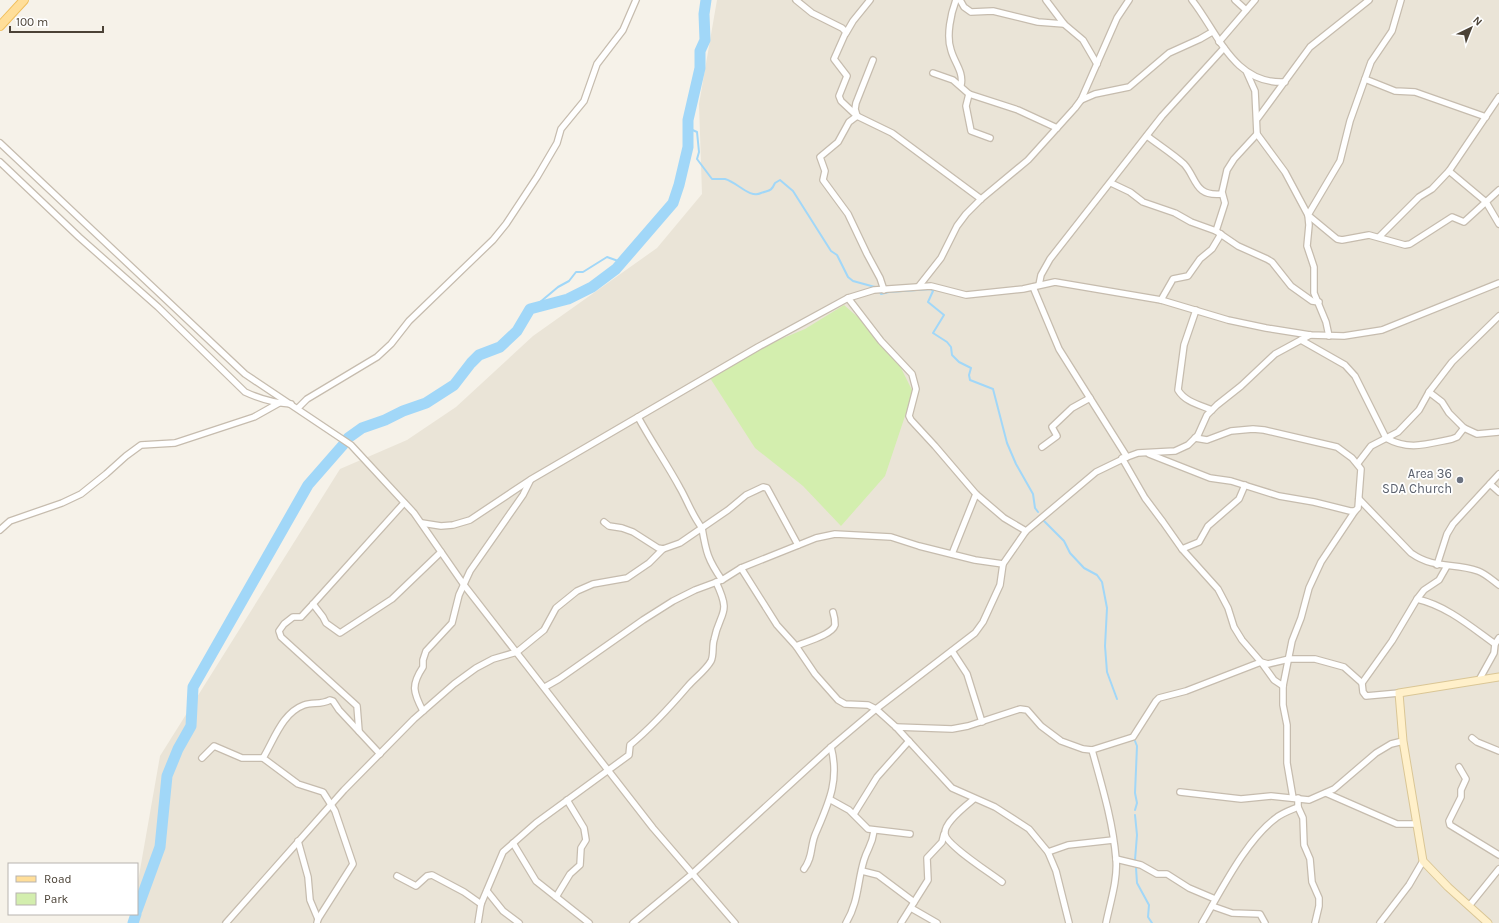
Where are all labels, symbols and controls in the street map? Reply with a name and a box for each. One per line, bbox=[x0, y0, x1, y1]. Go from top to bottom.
scale bar bbox=[10, 8, 103, 34]
north arrow bbox=[1451, 8, 1491, 48]
text: N bbox=[1470, 14, 1485, 28]
text: 100 m bbox=[16, 15, 48, 29]
place label: Area 36 SDA Church bbox=[1382, 466, 1452, 496]
marker: Area 36 SDA Church bbox=[1455, 475, 1465, 485]
legend bbox=[8, 863, 138, 915]
text: Road bbox=[44, 872, 72, 886]
text: Park bbox=[44, 892, 69, 906]

